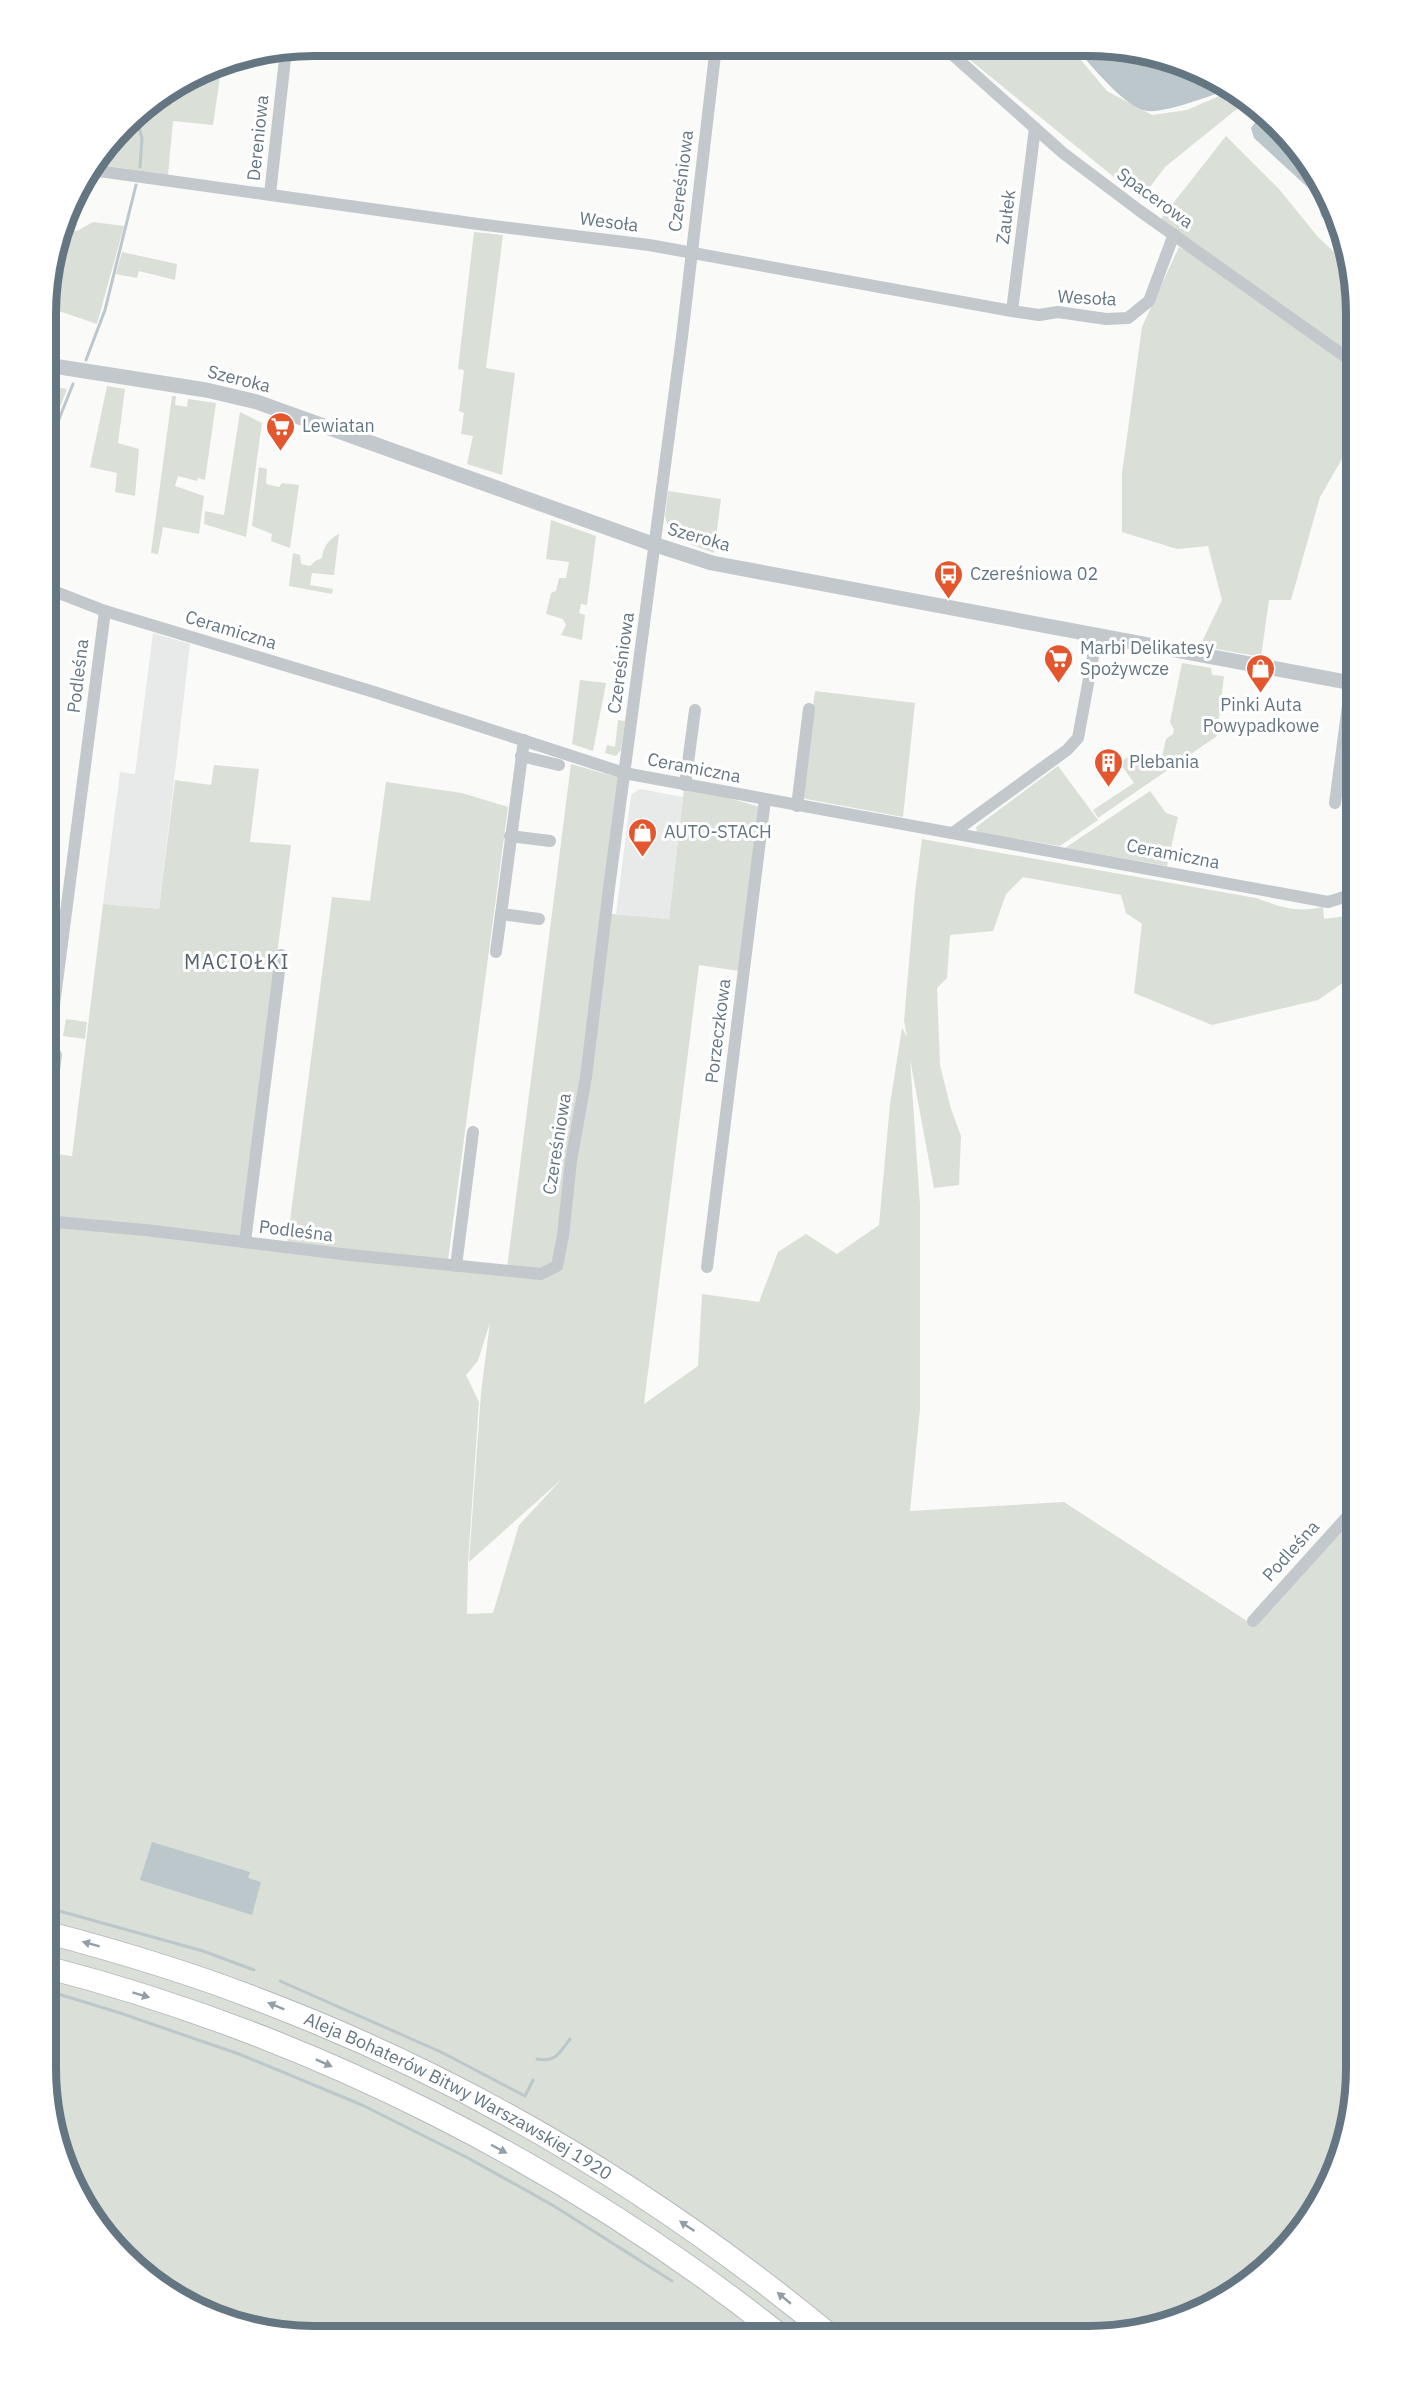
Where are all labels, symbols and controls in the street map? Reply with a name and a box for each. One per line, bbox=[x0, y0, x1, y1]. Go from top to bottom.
street label: Dereniowa bbox=[242, 93, 273, 182]
street label: Czereśniowa bbox=[663, 128, 698, 233]
street label: Spacerowa bbox=[1112, 162, 1198, 233]
street label: Zaułek bbox=[991, 188, 1020, 245]
street label: Wesoła bbox=[578, 206, 640, 237]
street label: Wesoła bbox=[1057, 284, 1118, 311]
street label: Szeroka bbox=[205, 360, 273, 398]
supermarket icon: Lewiatan bbox=[265, 410, 297, 452]
place label: Lewiatan bbox=[302, 414, 375, 437]
street label: Szeroka bbox=[665, 517, 733, 557]
bus stop icon: Czereśniowa 02 bbox=[933, 558, 965, 600]
place label: Czereśniowa 02 bbox=[970, 562, 1098, 585]
street label: Ceramiczna bbox=[183, 605, 280, 654]
street label: Czereśniowa bbox=[602, 610, 639, 715]
place label: Marbi Delikatesy Spożywcze bbox=[1080, 636, 1214, 680]
street label: Podleśna bbox=[62, 637, 94, 714]
supermarket icon: Marbi Delikatesy Spożywcze bbox=[1043, 642, 1075, 684]
shop icon: Pinki Auta Powypadkowe bbox=[1245, 652, 1277, 694]
place label: Pinki Auta Powypadkowe bbox=[1203, 693, 1319, 737]
building icon: Plebania bbox=[1092, 746, 1124, 788]
street label: Ceramiczna bbox=[645, 747, 743, 788]
place label: Plebania bbox=[1129, 750, 1199, 773]
shop icon: AUTO-STACH bbox=[627, 816, 659, 858]
place label: AUTO-STACH bbox=[664, 820, 772, 843]
street label: Ceramiczna bbox=[1124, 833, 1222, 874]
district label: MACIOŁKI bbox=[184, 948, 290, 975]
street label: Porzeczkowa bbox=[700, 977, 735, 1085]
street label: Czereśniowa bbox=[537, 1091, 576, 1196]
street label: Podleśna bbox=[258, 1215, 335, 1247]
street label: Podleśna bbox=[1257, 1515, 1324, 1586]
one-way arrow bbox=[82, 1939, 100, 1949]
one-way arrow bbox=[132, 1991, 150, 2001]
one-way arrow bbox=[266, 2001, 284, 2011]
street label: Aleja Bohaterów Bitwy Warszawskiej 1920 bbox=[301, 2007, 617, 2185]
one-way arrow bbox=[316, 2058, 334, 2068]
one-way arrow bbox=[491, 2144, 508, 2154]
one-way arrow bbox=[680, 2220, 696, 2232]
one-way arrow bbox=[777, 2292, 792, 2305]

